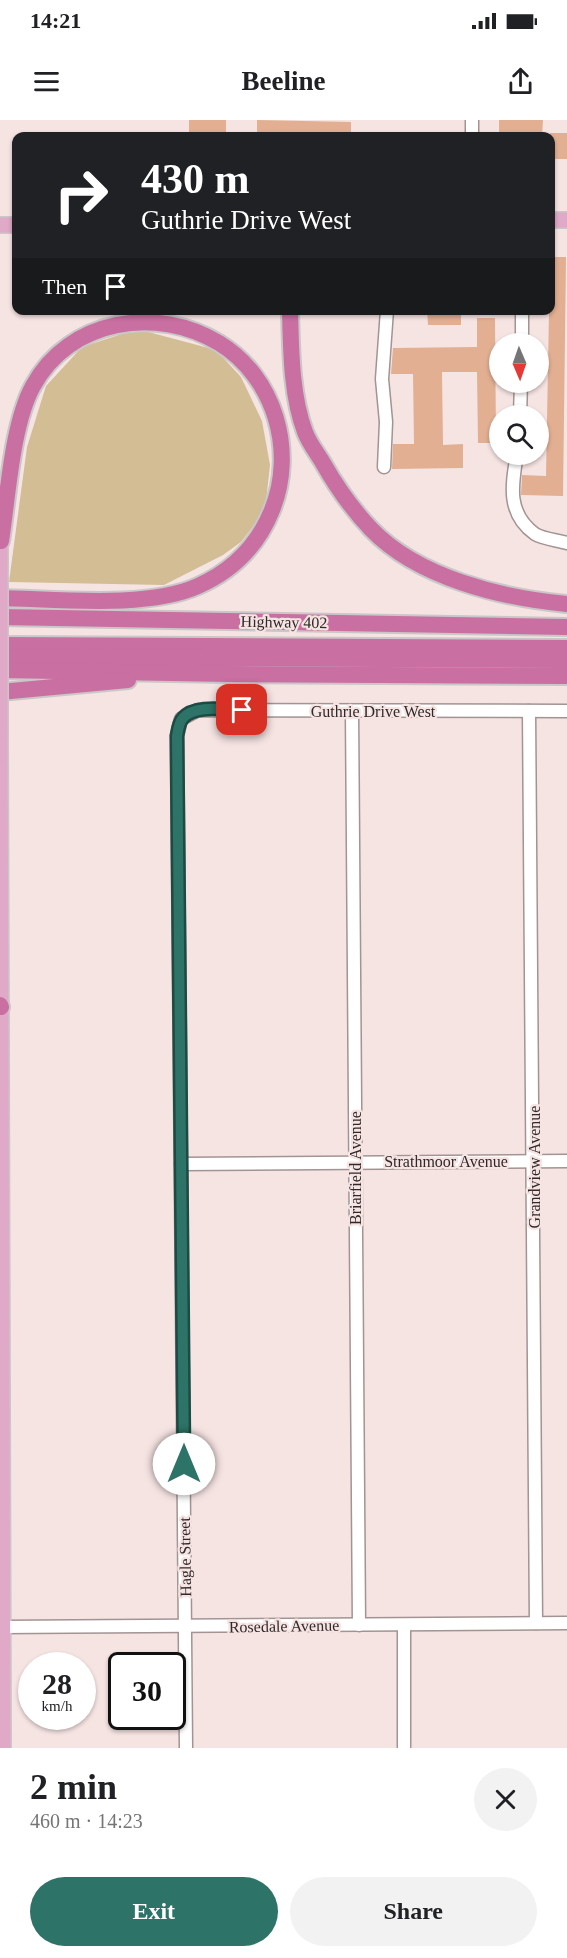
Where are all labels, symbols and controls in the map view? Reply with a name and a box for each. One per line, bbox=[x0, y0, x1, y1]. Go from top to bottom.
text: 14:21 bbox=[30, 8, 81, 33]
icon: menu bbox=[30, 65, 63, 98]
icon: share bbox=[504, 65, 537, 98]
text: Beeline bbox=[242, 66, 325, 96]
icon: right bbox=[42, 156, 120, 234]
text: 430 m bbox=[141, 156, 250, 202]
text: Guthrie Drive West bbox=[141, 205, 351, 235]
icon: arrive bbox=[99, 270, 132, 303]
text: Then bbox=[42, 274, 87, 299]
north arrow bbox=[489, 333, 549, 393]
map controls bbox=[489, 333, 549, 465]
button: search bbox=[489, 405, 549, 465]
street label: Highway 402 bbox=[241, 613, 327, 632]
pin bbox=[216, 684, 267, 735]
icon: arrive bbox=[225, 693, 258, 726]
street label: Guthrie Drive West bbox=[311, 703, 436, 720]
street label: Grandview Avenue bbox=[526, 1106, 543, 1228]
street label: Briarfield Avenue bbox=[347, 1111, 364, 1225]
street label: Strathmoor Avenue bbox=[384, 1153, 508, 1170]
position arrow bbox=[152, 1432, 216, 1496]
street label: Hagle Street bbox=[176, 1517, 195, 1597]
street label: Rosedale Avenue bbox=[229, 1617, 339, 1635]
speed limit sign: 30 bbox=[108, 1652, 186, 1730]
text: 28 bbox=[42, 1667, 72, 1700]
text: km/h bbox=[42, 1698, 72, 1714]
text: 2 min bbox=[30, 1767, 117, 1807]
button: close bbox=[474, 1768, 537, 1831]
text: 460 m · 14:23 bbox=[30, 1810, 143, 1832]
button: Exit bbox=[30, 1877, 278, 1946]
button: Share bbox=[290, 1877, 537, 1946]

